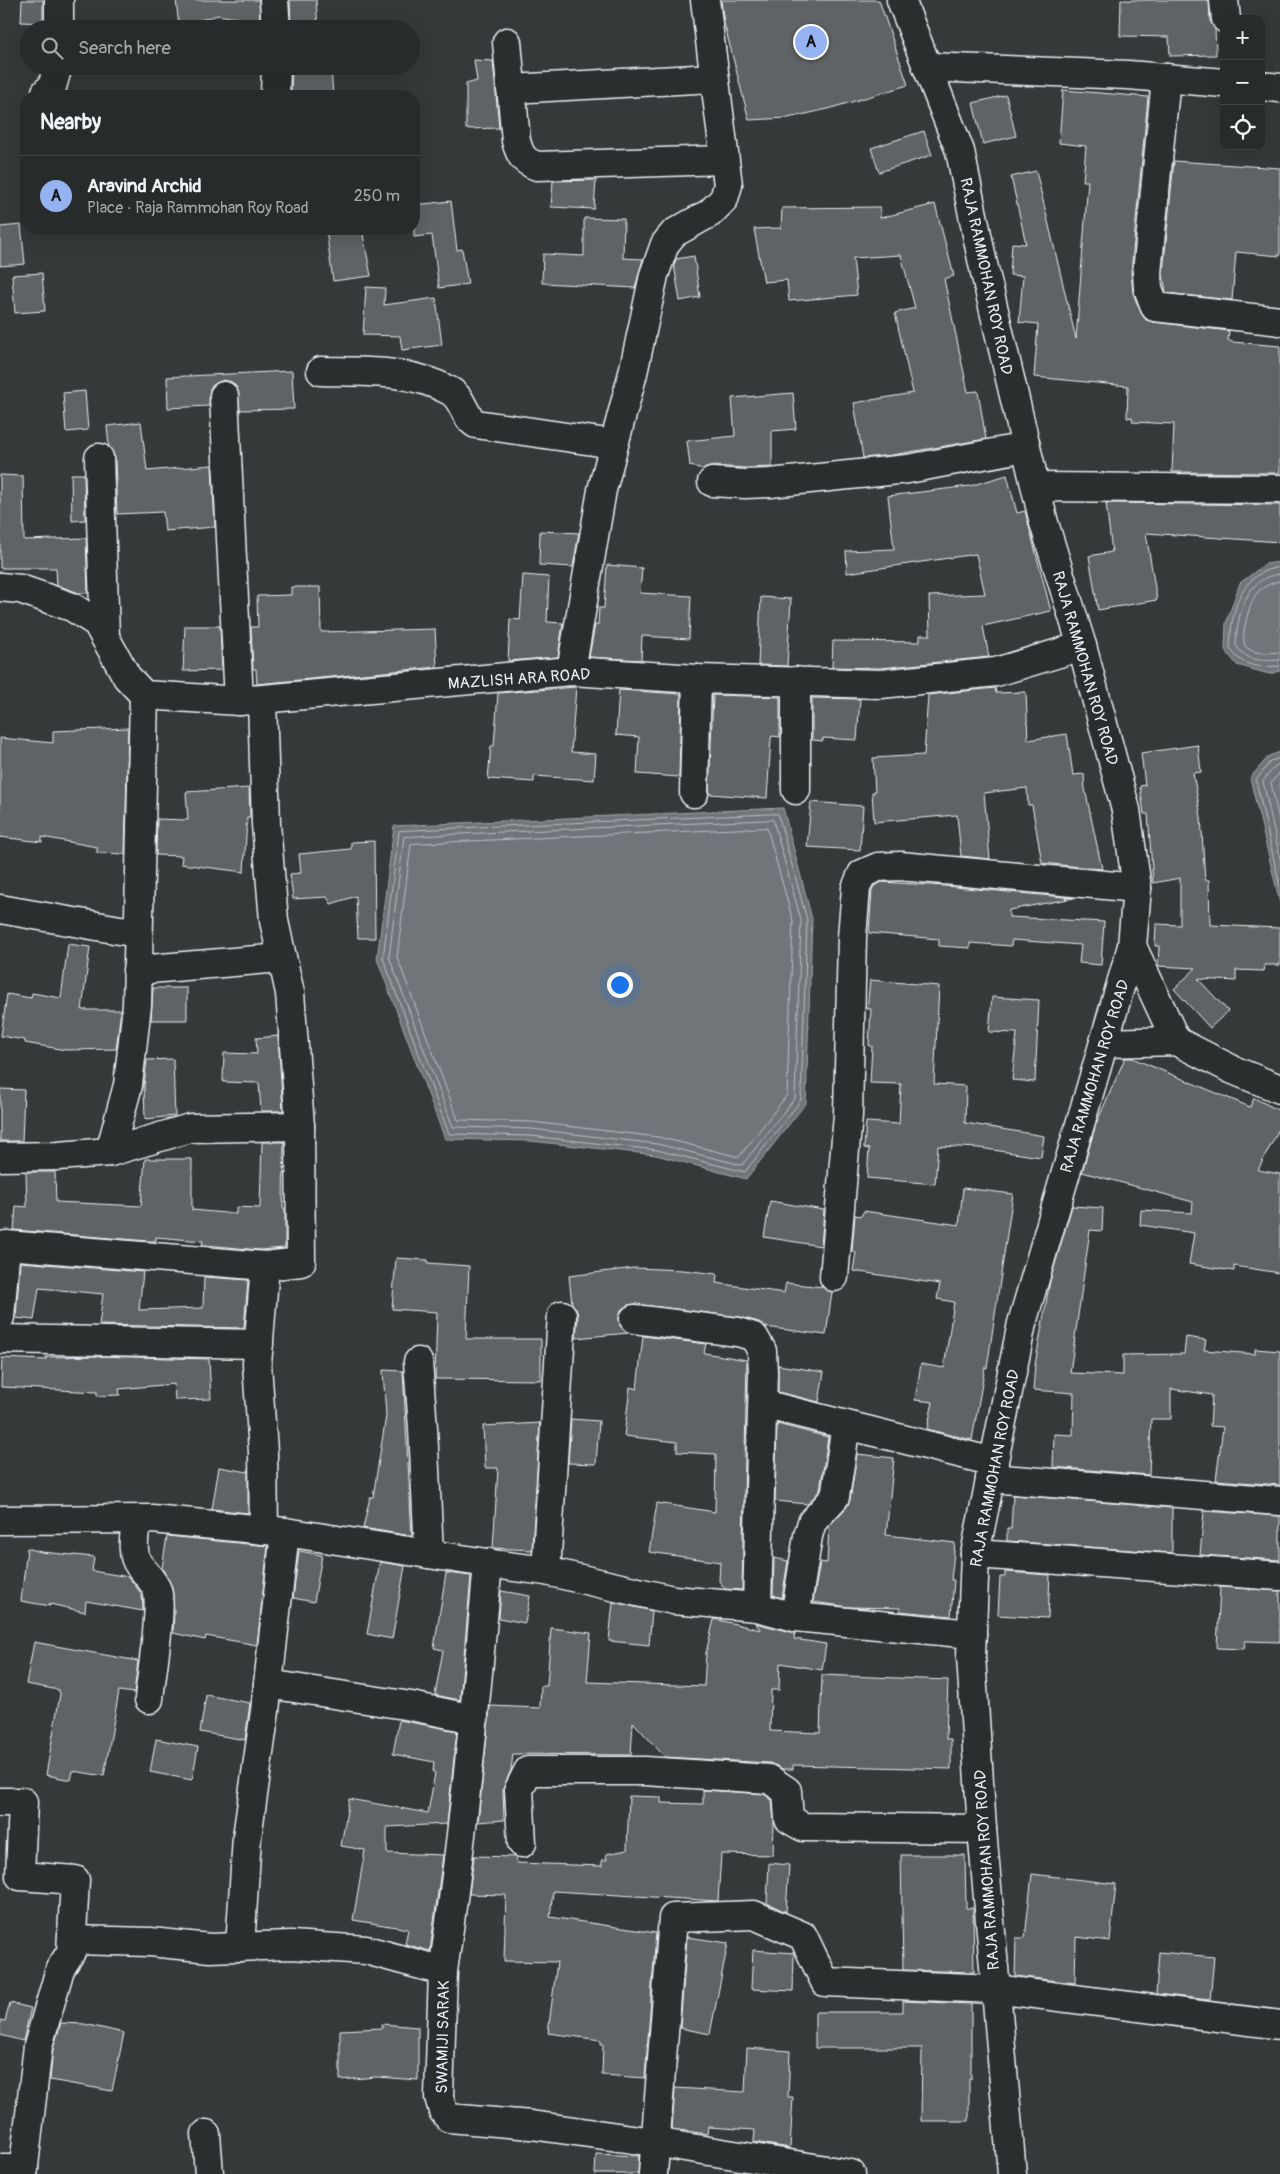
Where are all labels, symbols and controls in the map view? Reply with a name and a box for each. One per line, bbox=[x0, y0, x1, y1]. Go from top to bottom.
map controls bbox=[1220, 15, 1265, 150]
button: + bbox=[1220, 15, 1265, 60]
search box bbox=[20, 20, 420, 75]
pin: A bbox=[795, 23, 827, 61]
icon: search bbox=[38, 34, 66, 62]
text: Search here bbox=[78, 36, 171, 60]
button: − bbox=[1220, 60, 1265, 105]
button: locate bbox=[1220, 105, 1265, 150]
text: Nearby bbox=[40, 109, 101, 136]
text: Aravind Archid bbox=[87, 174, 201, 198]
street label: RAJA RAMMOHAN ROY ROAD bbox=[955, 176, 1017, 377]
text: A bbox=[51, 186, 61, 206]
text: 250 m bbox=[354, 186, 400, 206]
text: Place · Raja Rammohan Roy Road bbox=[87, 198, 309, 218]
street label: RAJA RAMMOHAN ROY ROAD bbox=[1048, 569, 1122, 768]
street label: MAZLISH ARA ROAD bbox=[447, 664, 591, 694]
your location bbox=[607, 972, 633, 998]
street label: RAJA RAMMOHAN ROY ROAD bbox=[1056, 977, 1134, 1175]
street label: RAJA RAMMOHAN ROY ROAD bbox=[966, 1368, 1024, 1569]
street label: RAJA RAMMOHAN ROY ROAD bbox=[970, 1769, 1004, 1971]
street label: SWAMIJI SARAK bbox=[432, 1980, 454, 2094]

